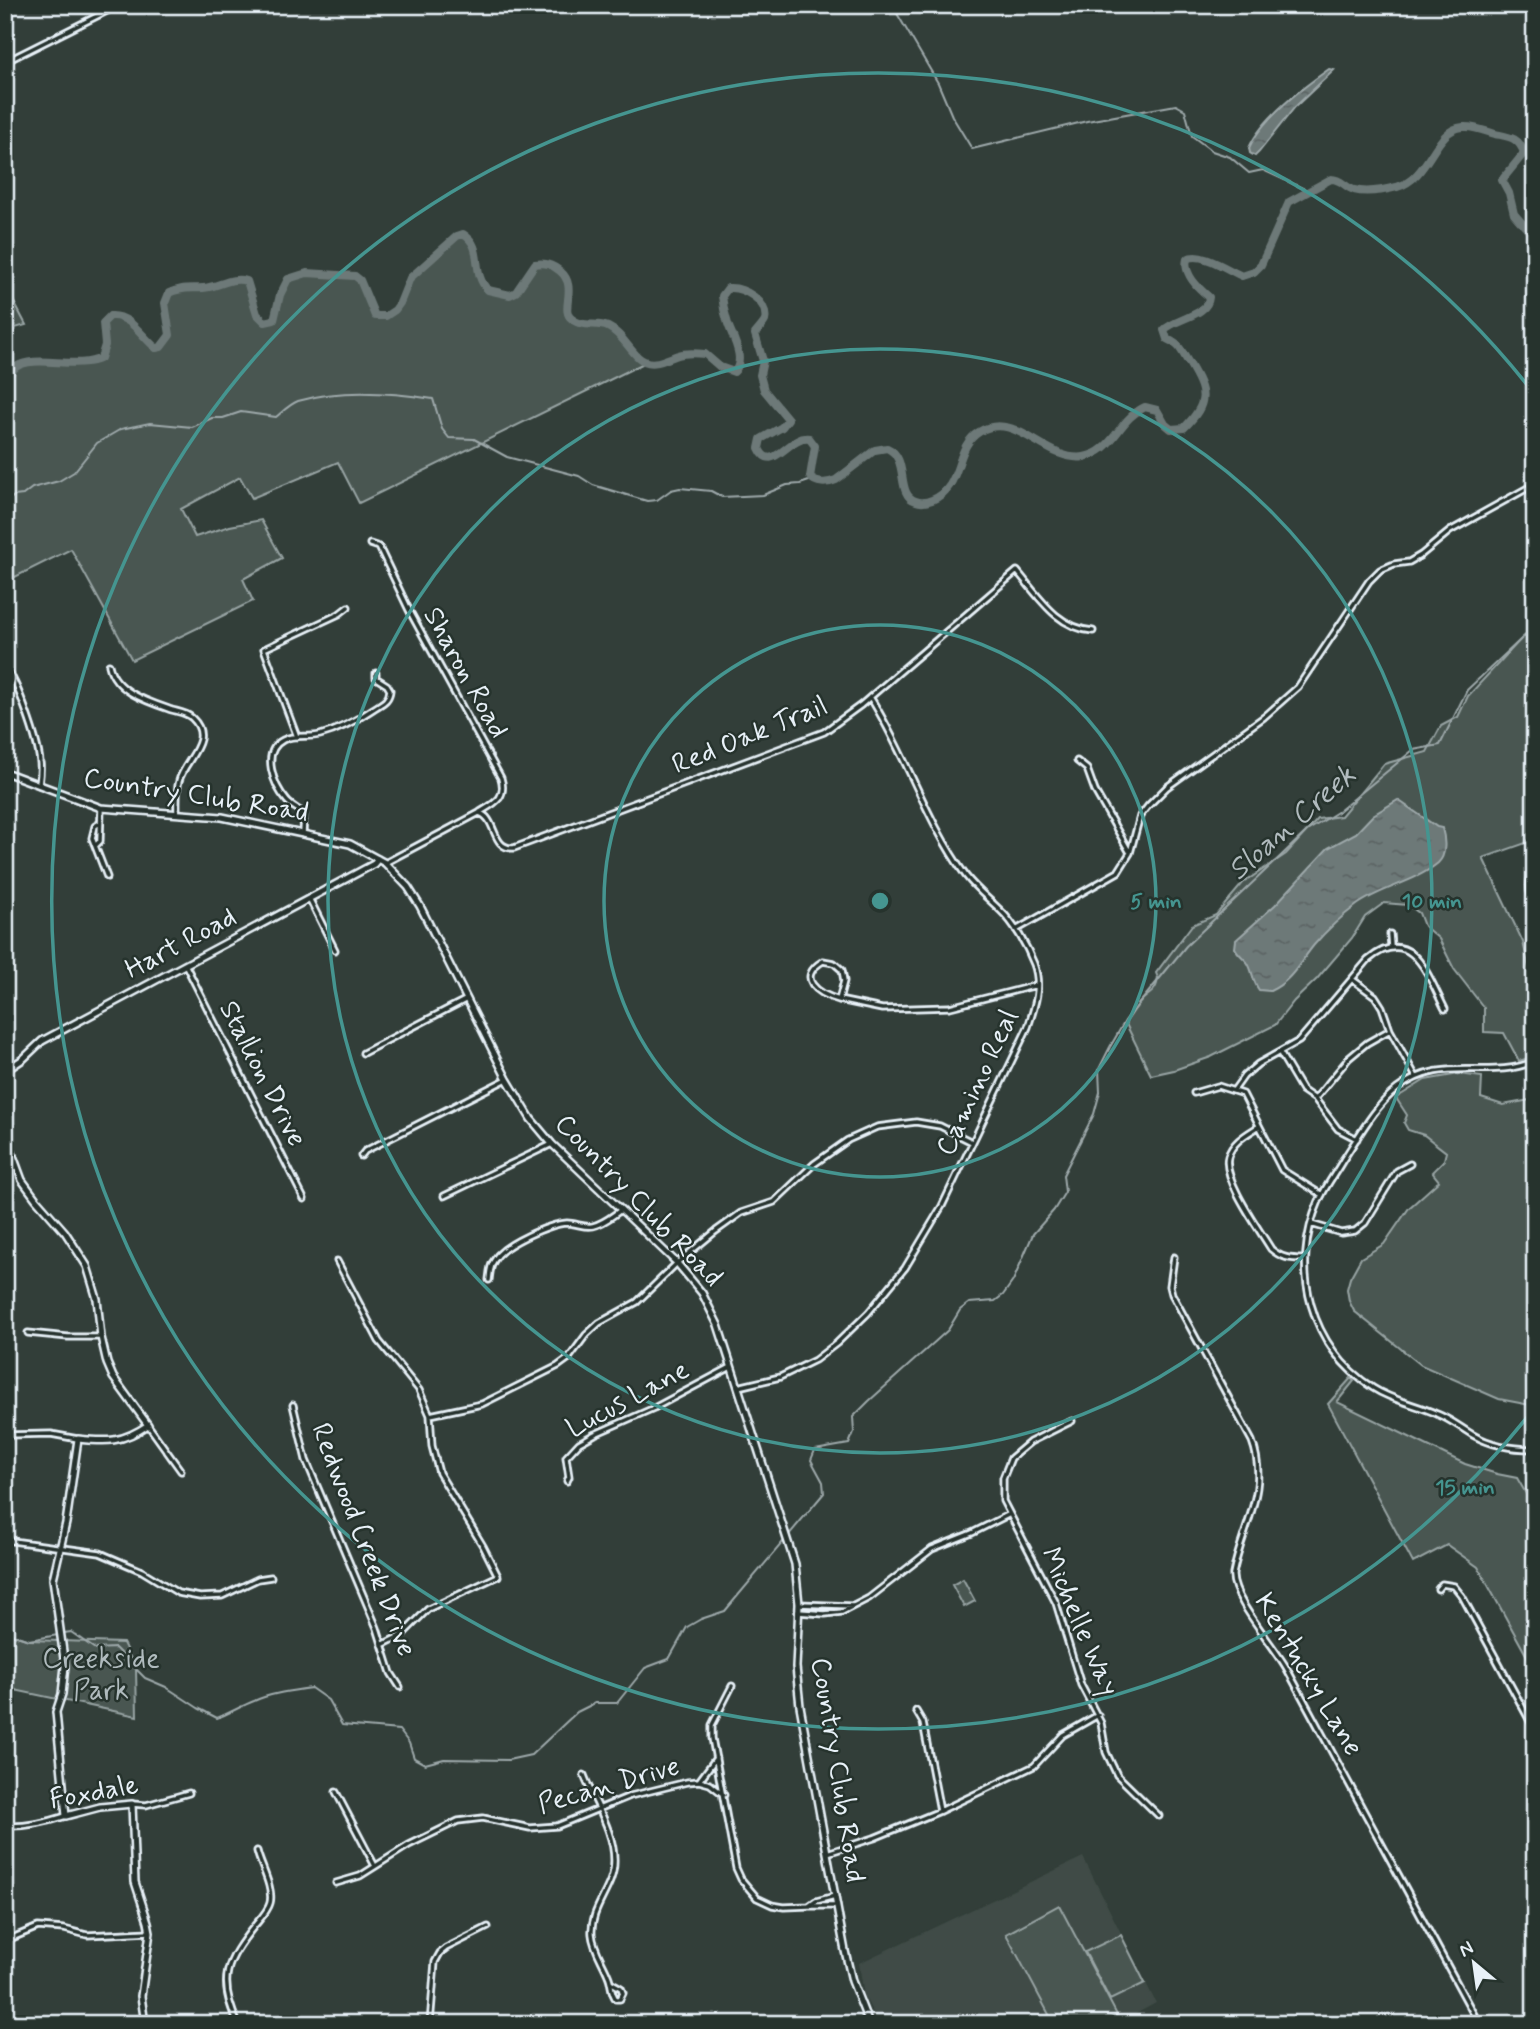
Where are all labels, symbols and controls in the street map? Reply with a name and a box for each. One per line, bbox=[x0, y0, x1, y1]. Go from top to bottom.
street label: Sharon Road bbox=[414, 601, 516, 745]
street label: Red Oak Trail bbox=[667, 688, 833, 784]
water label: Sloan Creek bbox=[1220, 756, 1364, 890]
street label: Country Club Road bbox=[81, 760, 311, 832]
text: 5 min bbox=[1130, 888, 1182, 916]
text: 10 min bbox=[1402, 888, 1462, 916]
centre of rings bbox=[868, 889, 892, 913]
street label: Hart Road bbox=[119, 899, 243, 989]
street label: Stallion Drive bbox=[209, 995, 315, 1153]
street label: Camino Real bbox=[928, 1004, 1028, 1162]
street label: Country Club Road bbox=[546, 1106, 730, 1296]
street label: Lucus Lane bbox=[560, 1352, 696, 1448]
street label: Redwood Creek Drive bbox=[301, 1418, 425, 1662]
text: 15 min bbox=[1435, 1474, 1495, 1502]
street label: Michelle Way bbox=[1031, 1542, 1127, 1702]
street label: Kentucky Lane bbox=[1245, 1587, 1371, 1763]
park label: Creekside Park bbox=[42, 1641, 160, 1710]
street label: Country Club Road bbox=[801, 1655, 873, 1885]
street label: Pecan Drive bbox=[534, 1748, 684, 1824]
street label: Foxdale bbox=[47, 1767, 141, 1819]
north arrow bbox=[1438, 1927, 1508, 1997]
text: N bbox=[1455, 1935, 1478, 1963]

